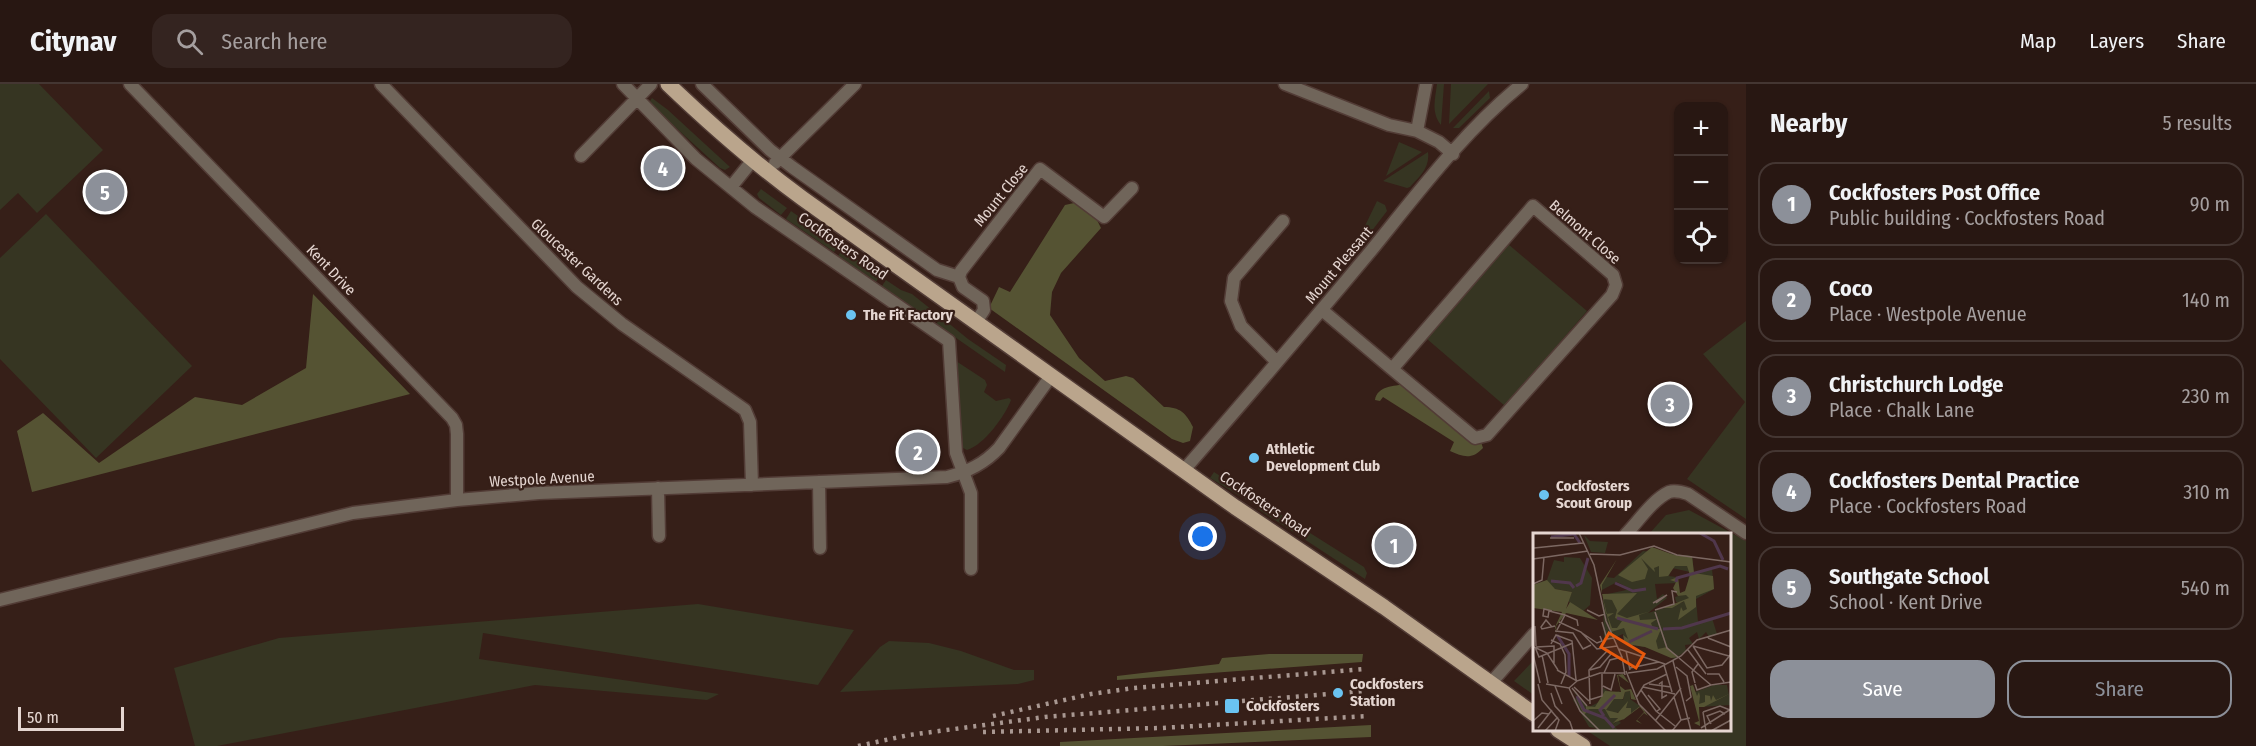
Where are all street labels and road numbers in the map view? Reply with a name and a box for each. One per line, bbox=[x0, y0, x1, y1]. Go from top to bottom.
street label: Mount Close bbox=[970, 160, 1032, 230]
street label: Belmont Close bbox=[1546, 196, 1624, 268]
street label: Cockfosters Road bbox=[795, 208, 891, 284]
street label: Gloucester Gardens bbox=[527, 215, 627, 309]
street label: Mount Pleasant bbox=[1301, 223, 1377, 307]
street label: Kent Drive bbox=[303, 241, 359, 299]
street label: Westpole Avenue bbox=[489, 467, 595, 491]
street label: Cockfosters Road bbox=[1216, 467, 1314, 541]

